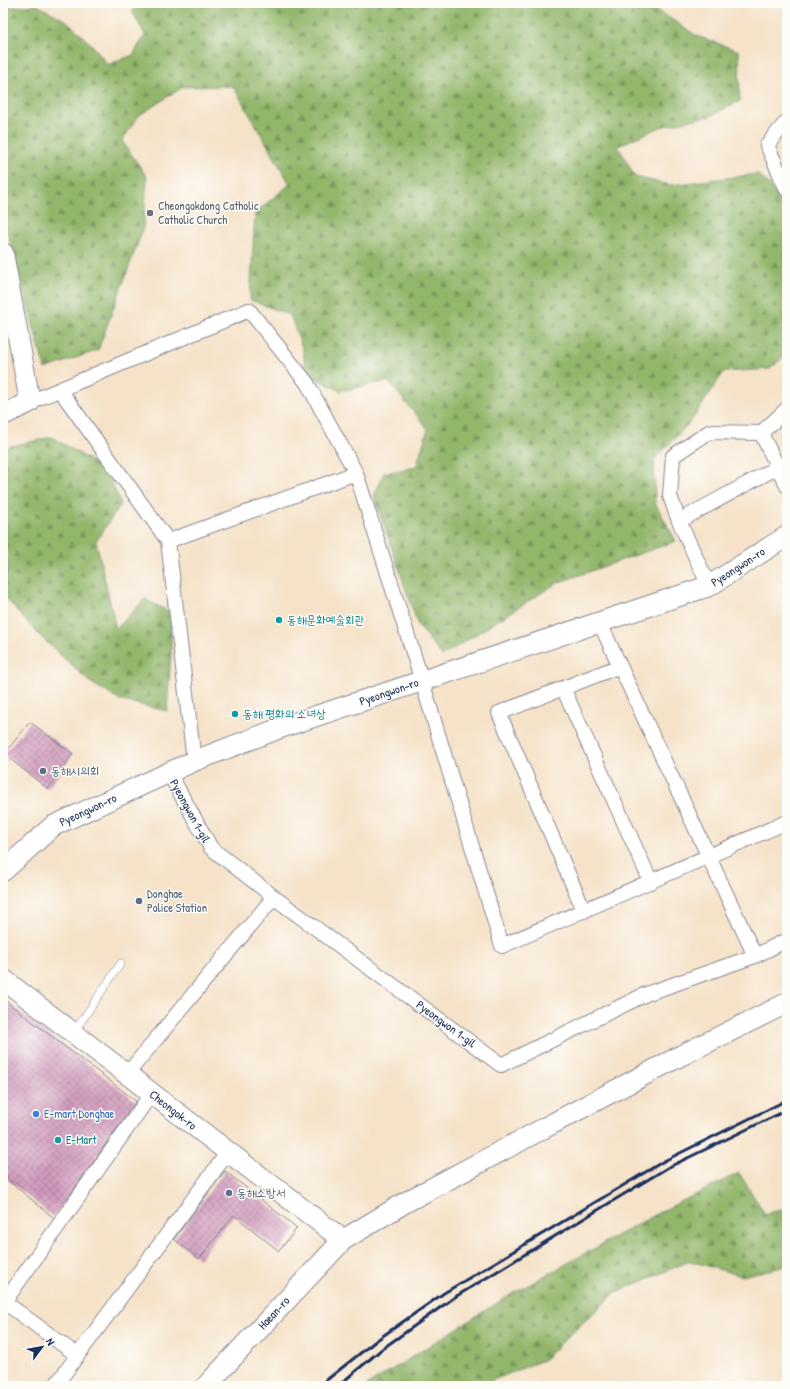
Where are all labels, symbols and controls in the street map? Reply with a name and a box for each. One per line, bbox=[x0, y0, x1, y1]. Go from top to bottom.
place label: Cheongokdong Catholic Catholic Church bbox=[158, 197, 259, 228]
marker: Cheongokdong Catholic Catholic Church bbox=[145, 208, 155, 218]
street label: Pyeongwon-ro bbox=[707, 543, 768, 590]
place label: 동해문화예술회관 bbox=[287, 611, 365, 628]
marker: 동해문화예술회관 bbox=[274, 615, 284, 625]
street label: Pyeongwon-ro bbox=[357, 673, 421, 710]
place label: 동해 평화의 소녀상 bbox=[243, 705, 326, 722]
marker: 동해 평화의 소녀상 bbox=[230, 709, 240, 719]
place label: 동해시의회 bbox=[51, 762, 99, 779]
marker: 동해시의회 bbox=[38, 766, 48, 776]
street label: Pyeongwon 1-gil bbox=[166, 776, 215, 846]
street label: Pyeongwon-ro bbox=[56, 789, 119, 830]
place label: Donghae Police Station bbox=[147, 885, 207, 916]
marker: Donghae Police Station bbox=[134, 896, 144, 906]
street label: Pyeongwon 1-gil bbox=[413, 996, 480, 1052]
street label: Cheongok-ro bbox=[146, 1086, 201, 1134]
place label: E-mart Donghae bbox=[44, 1105, 115, 1122]
marker: E-mart Donghae bbox=[31, 1109, 41, 1119]
place label: E-Mart bbox=[66, 1131, 98, 1148]
marker: E-Mart bbox=[53, 1135, 63, 1145]
place label: 동해소방서 bbox=[237, 1184, 285, 1201]
marker: 동해소방서 bbox=[224, 1188, 234, 1198]
street label: Haean-ro bbox=[254, 1292, 293, 1333]
north arrow bbox=[22, 1327, 62, 1367]
text: N bbox=[43, 1336, 58, 1348]

